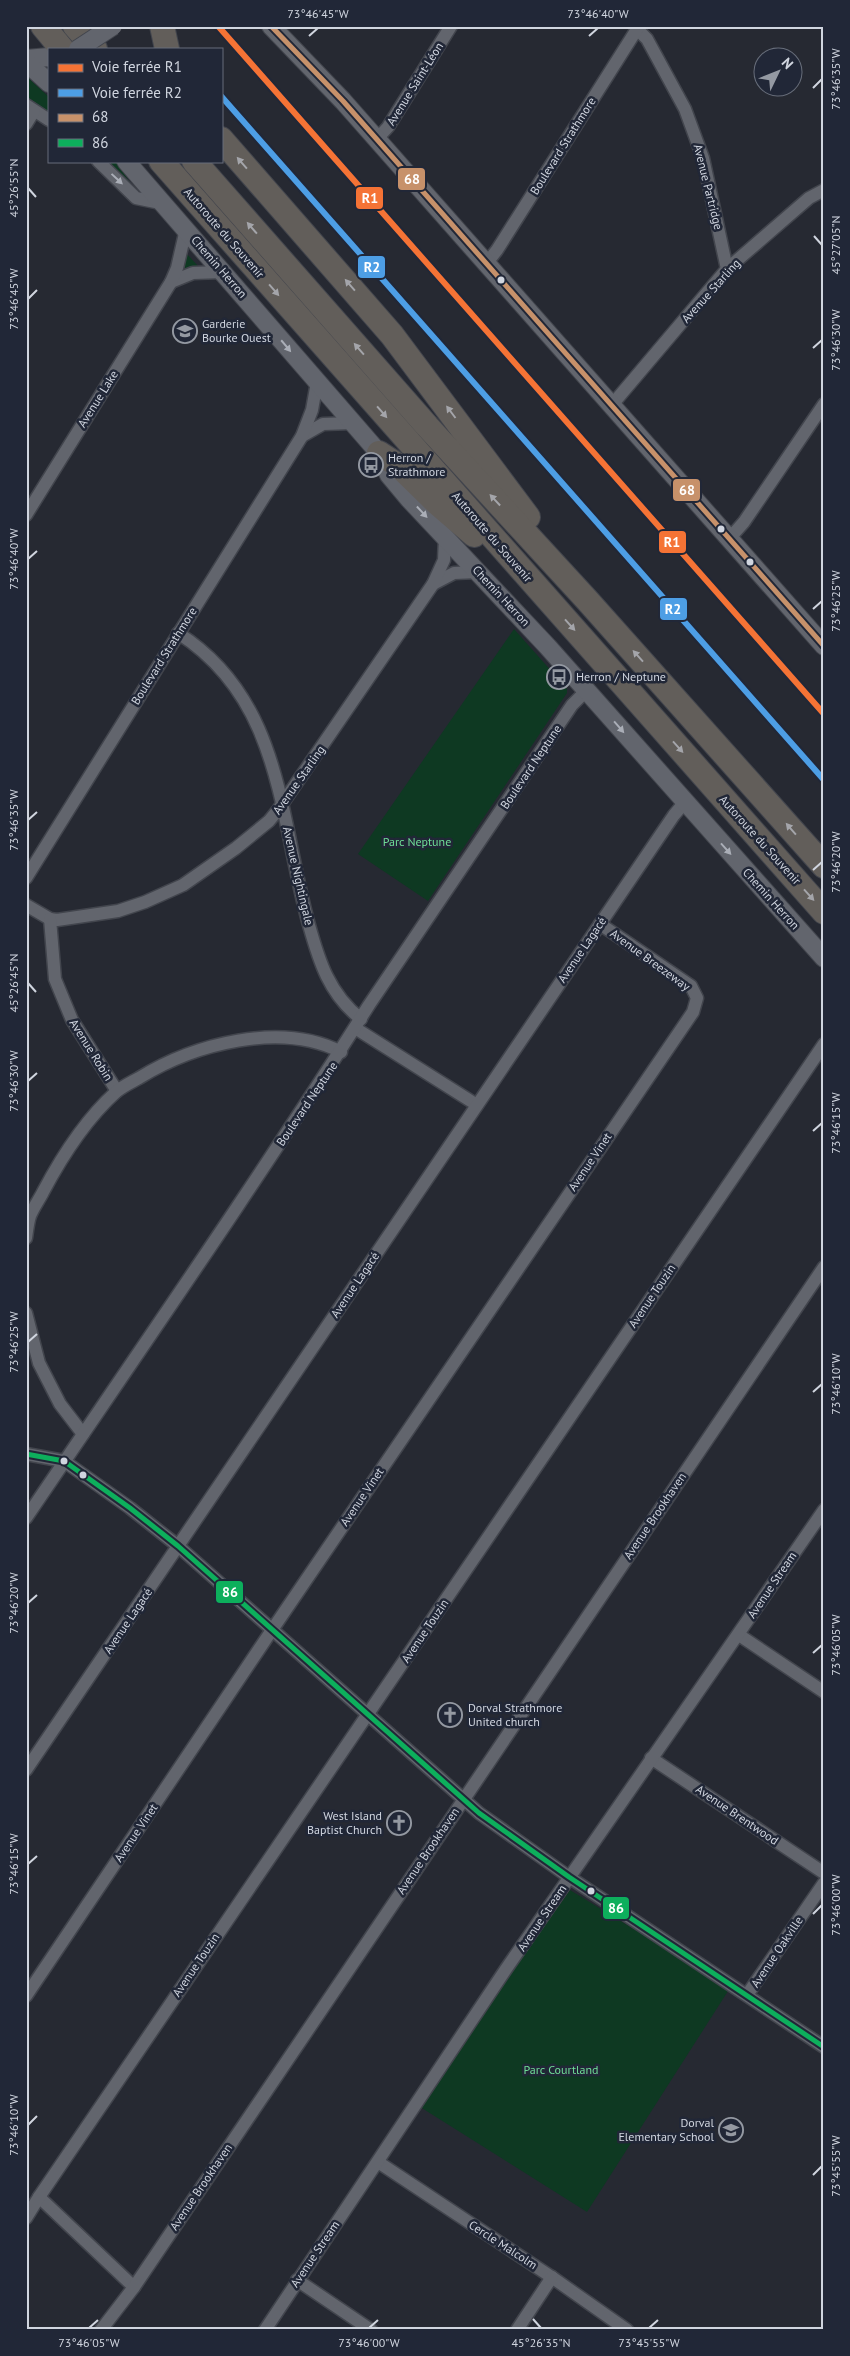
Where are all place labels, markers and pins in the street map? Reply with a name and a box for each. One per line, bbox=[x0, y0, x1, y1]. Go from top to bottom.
unlabelled marker bbox=[496, 275, 506, 285]
place label: Garderie Bourke Ouest bbox=[202, 316, 271, 345]
school or university icon: Garderie Bourke Ouest bbox=[172, 318, 198, 344]
place label: Herron / Strathmore bbox=[388, 450, 445, 479]
bus stop icon: Herron / Strathmore bbox=[358, 452, 384, 478]
unlabelled marker bbox=[716, 524, 726, 534]
unlabelled marker bbox=[745, 557, 755, 567]
bus stop icon: Herron / Neptune bbox=[546, 664, 572, 690]
place label: Herron / Neptune bbox=[576, 669, 666, 684]
unlabelled marker bbox=[59, 1456, 69, 1466]
unlabelled marker bbox=[78, 1470, 88, 1480]
place label: Dorval Strathmore United church bbox=[468, 1700, 562, 1729]
church icon: Dorval Strathmore United church bbox=[437, 1702, 463, 1728]
place label: West Island Baptist Church bbox=[307, 1808, 382, 1837]
church icon: West Island Baptist Church bbox=[386, 1810, 412, 1836]
unlabelled marker bbox=[586, 1886, 596, 1896]
place label: Dorval Elementary School bbox=[618, 2115, 714, 2144]
school or university icon: Dorval Elementary School bbox=[718, 2117, 744, 2143]

